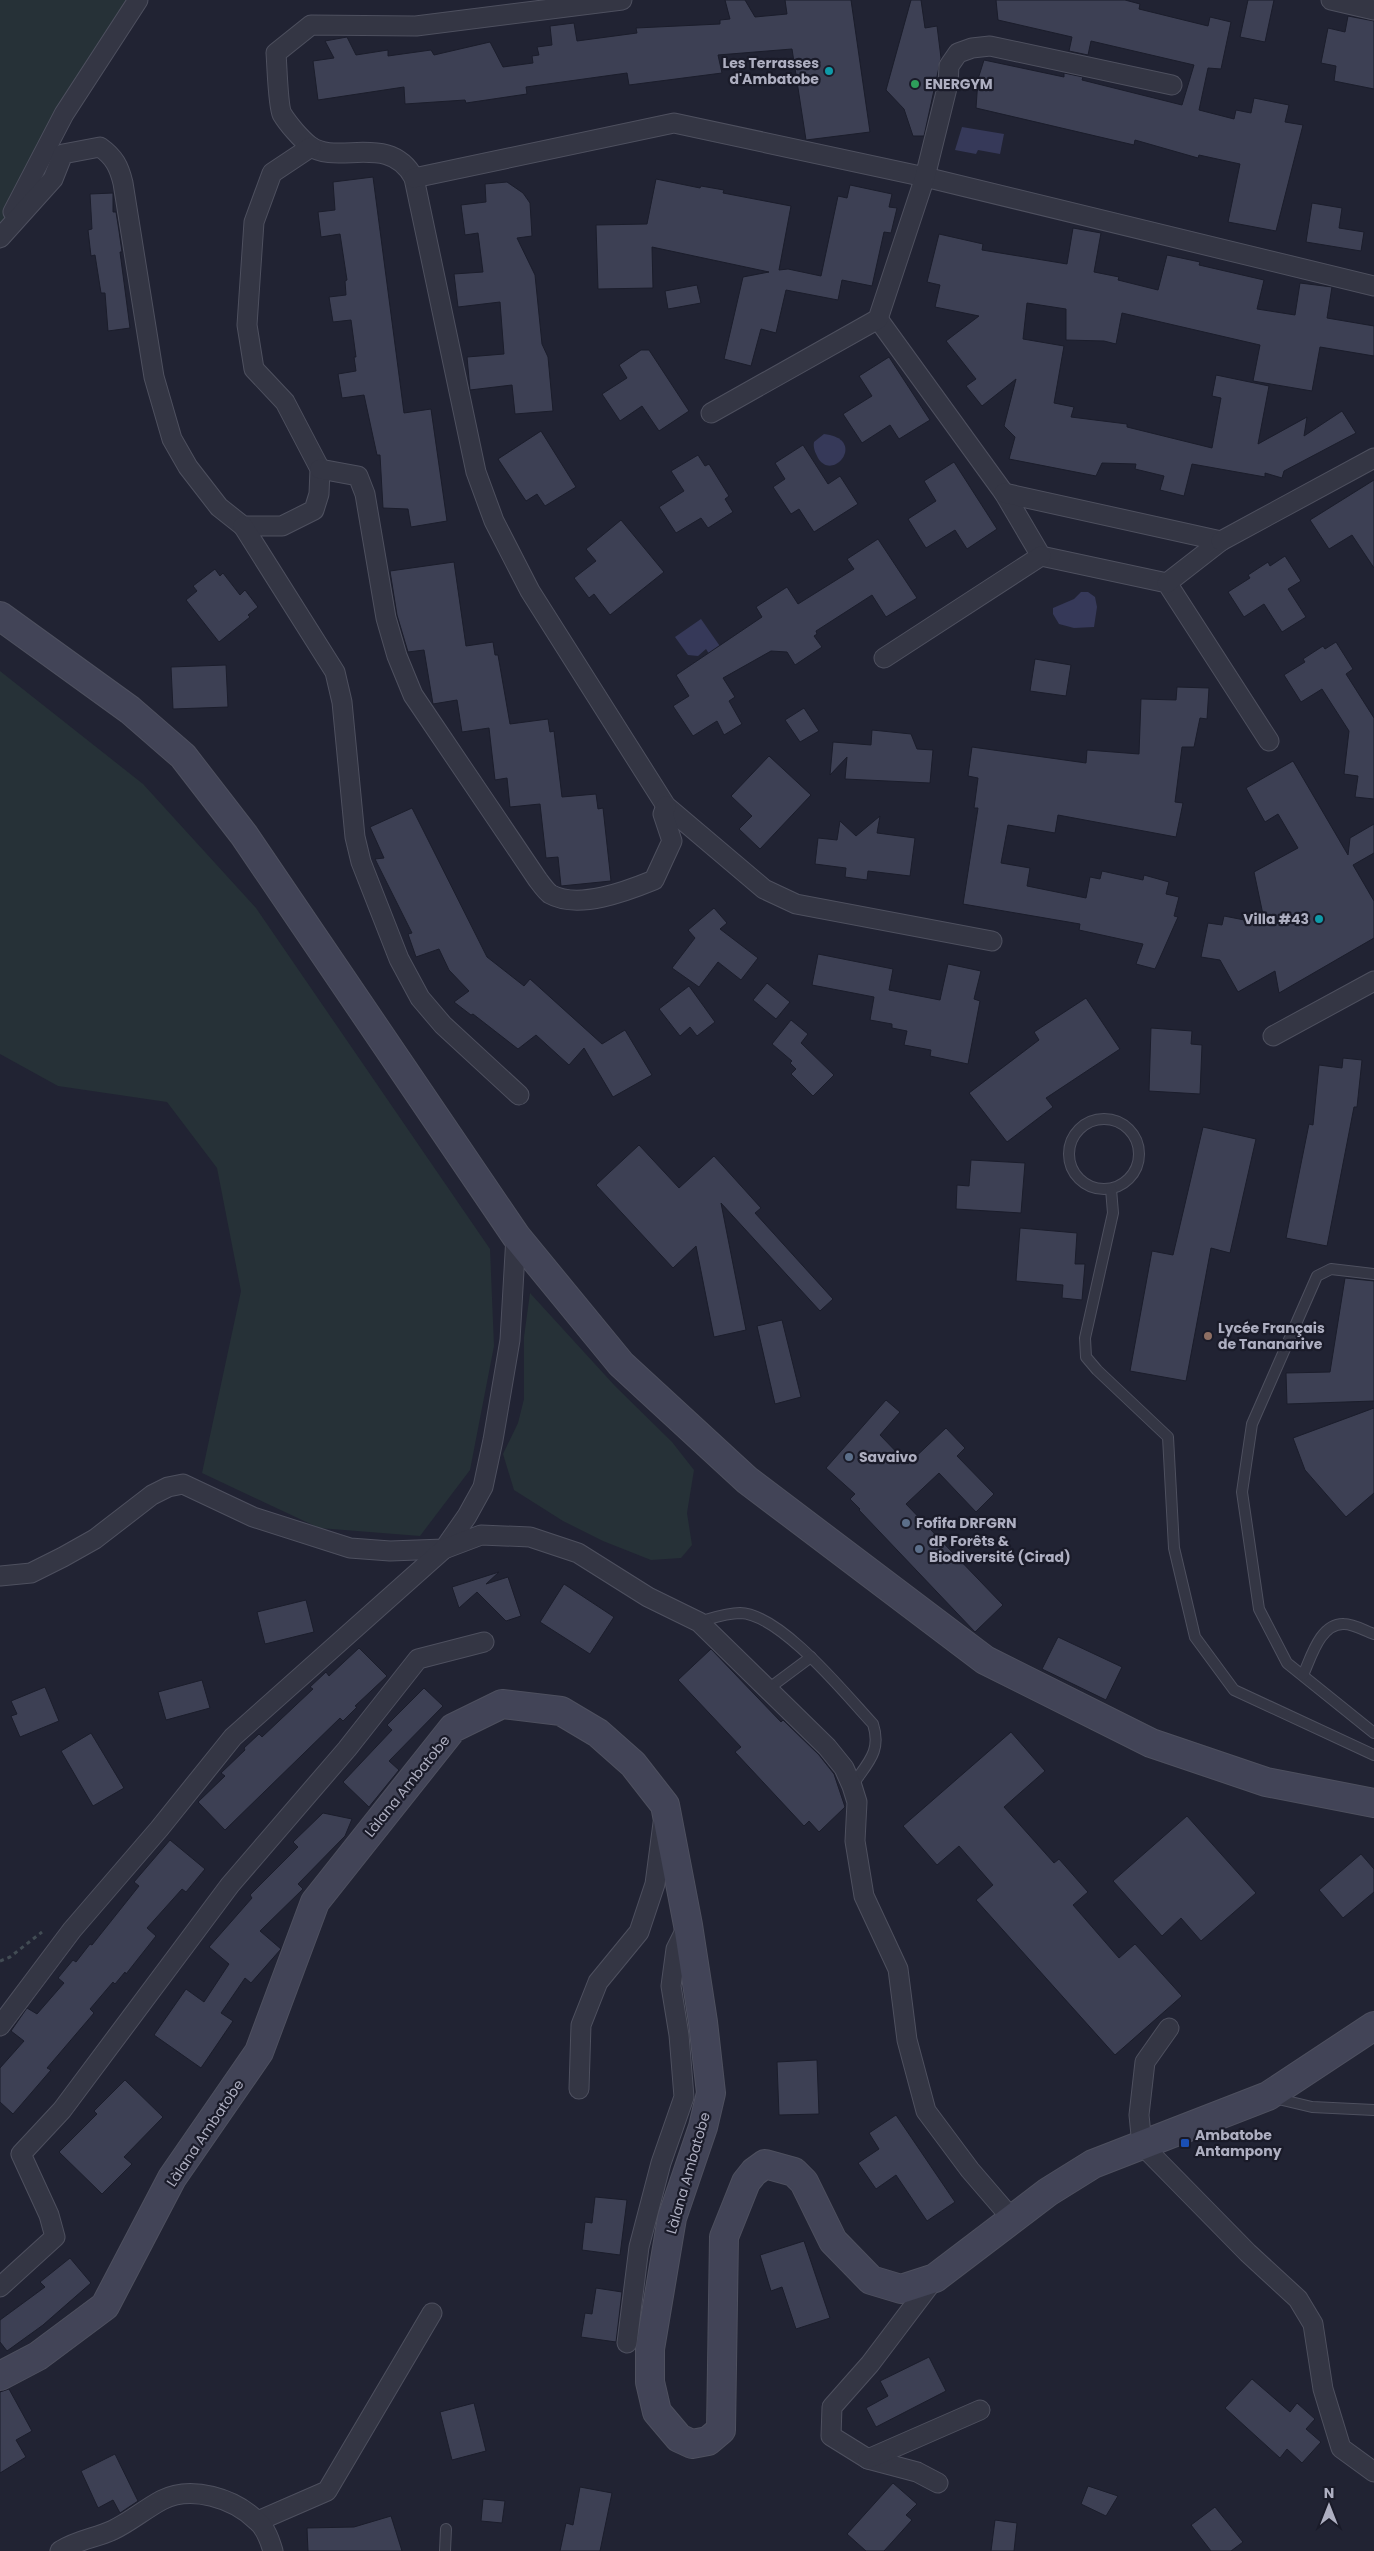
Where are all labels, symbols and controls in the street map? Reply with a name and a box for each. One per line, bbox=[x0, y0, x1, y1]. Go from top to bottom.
place label: Les Terrasses d'Ambatobe bbox=[722, 53, 819, 89]
marker: Les Terrasses d'Ambatobe bbox=[823, 65, 835, 77]
place label: ENERGYM bbox=[925, 74, 993, 94]
marker: ENERGYM bbox=[909, 78, 921, 90]
place label: Villa #43 bbox=[1243, 909, 1309, 929]
marker: Villa #43 bbox=[1313, 913, 1325, 925]
place label: Lycée Français de Tananarive bbox=[1218, 1318, 1325, 1354]
marker: Lycée Français de Tananarive bbox=[1202, 1330, 1214, 1342]
place label: Savaivo bbox=[859, 1447, 917, 1467]
marker: Savaivo bbox=[843, 1451, 855, 1463]
place label: Fofifa DRFGRN bbox=[916, 1513, 1017, 1533]
marker: Fofifa DRFGRN bbox=[900, 1517, 912, 1529]
place label: dP Forêts & Biodiversité (Cirad) bbox=[929, 1531, 1071, 1567]
marker: dP Forêts & Biodiversité (Cirad) bbox=[913, 1543, 925, 1555]
street label: Làlana Ambatobe bbox=[360, 1731, 454, 1841]
street label: Làlana Ambatobe bbox=[162, 2075, 249, 2191]
street label: Làlana Ambatobe bbox=[661, 2110, 715, 2236]
place label: Ambatobe Antampony bbox=[1195, 2125, 1282, 2161]
marker: Ambatobe Antampony bbox=[1179, 2137, 1191, 2149]
north arrow bbox=[1304, 2481, 1354, 2531]
text: N bbox=[1324, 2483, 1334, 2503]

